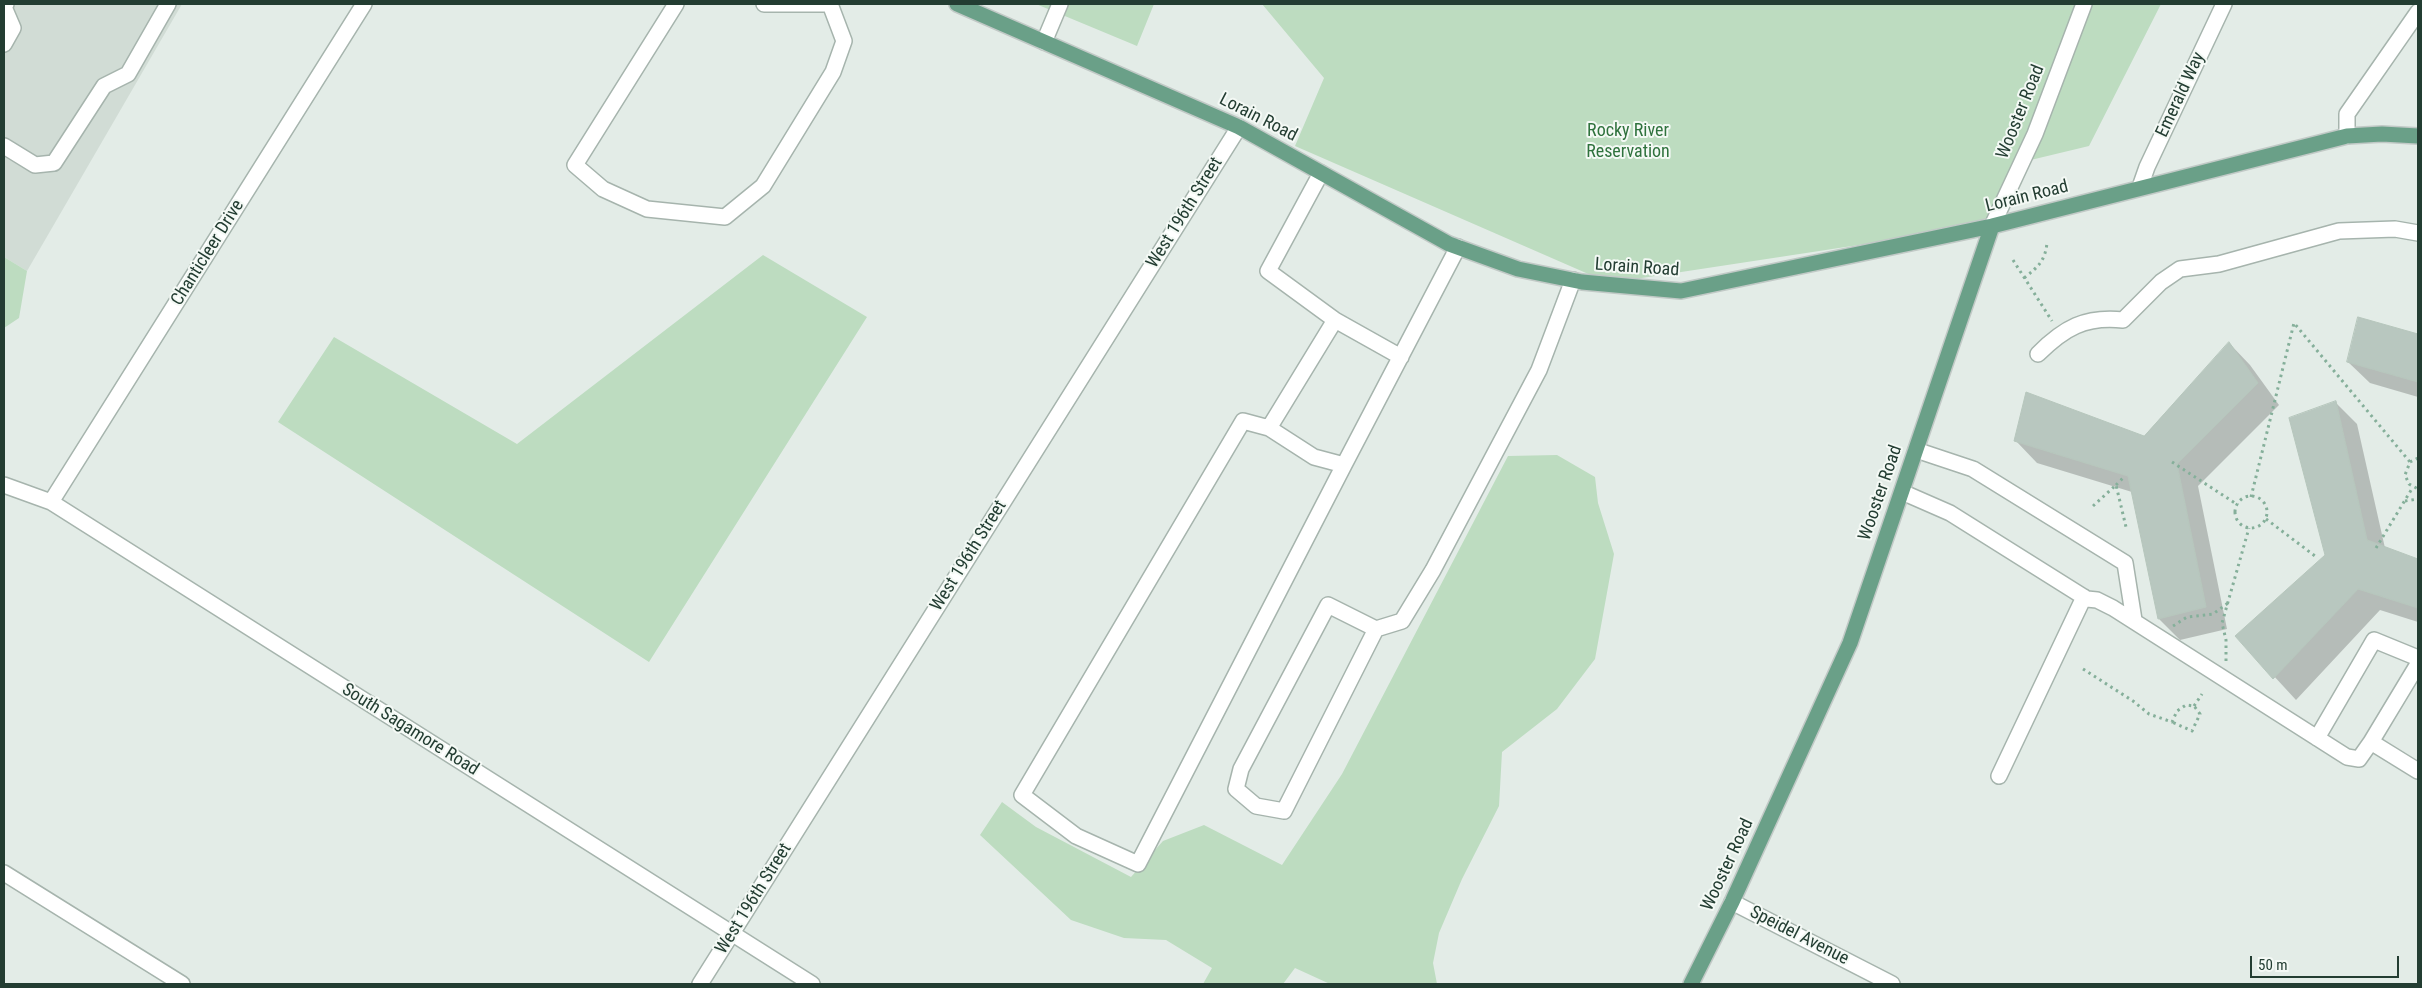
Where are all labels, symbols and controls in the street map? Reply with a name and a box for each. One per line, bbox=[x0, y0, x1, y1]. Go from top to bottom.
street label: Emerald Way bbox=[2152, 49, 2210, 141]
street label: Wooster Road bbox=[1992, 62, 2050, 162]
street label: Lorain Road bbox=[1215, 89, 1301, 147]
park label: Rocky River Reservation bbox=[1586, 120, 1670, 162]
street label: West 196th Street bbox=[1142, 154, 1228, 272]
street label: Lorain Road bbox=[1983, 176, 2071, 218]
street label: Chanticleer Drive bbox=[167, 196, 249, 310]
street label: Lorain Road bbox=[1594, 254, 1680, 282]
street label: Wooster Road bbox=[1855, 443, 1907, 543]
street label: West 196th Street bbox=[926, 497, 1012, 615]
street label: South Sagamore Road bbox=[338, 679, 482, 781]
street label: Wooster Road bbox=[1697, 815, 1759, 915]
street label: West 196th Street bbox=[711, 840, 797, 958]
street label: Speidel Avenue bbox=[1746, 902, 1852, 970]
scale bar bbox=[2252, 946, 2401, 978]
text: 50 m bbox=[2258, 956, 2288, 974]

